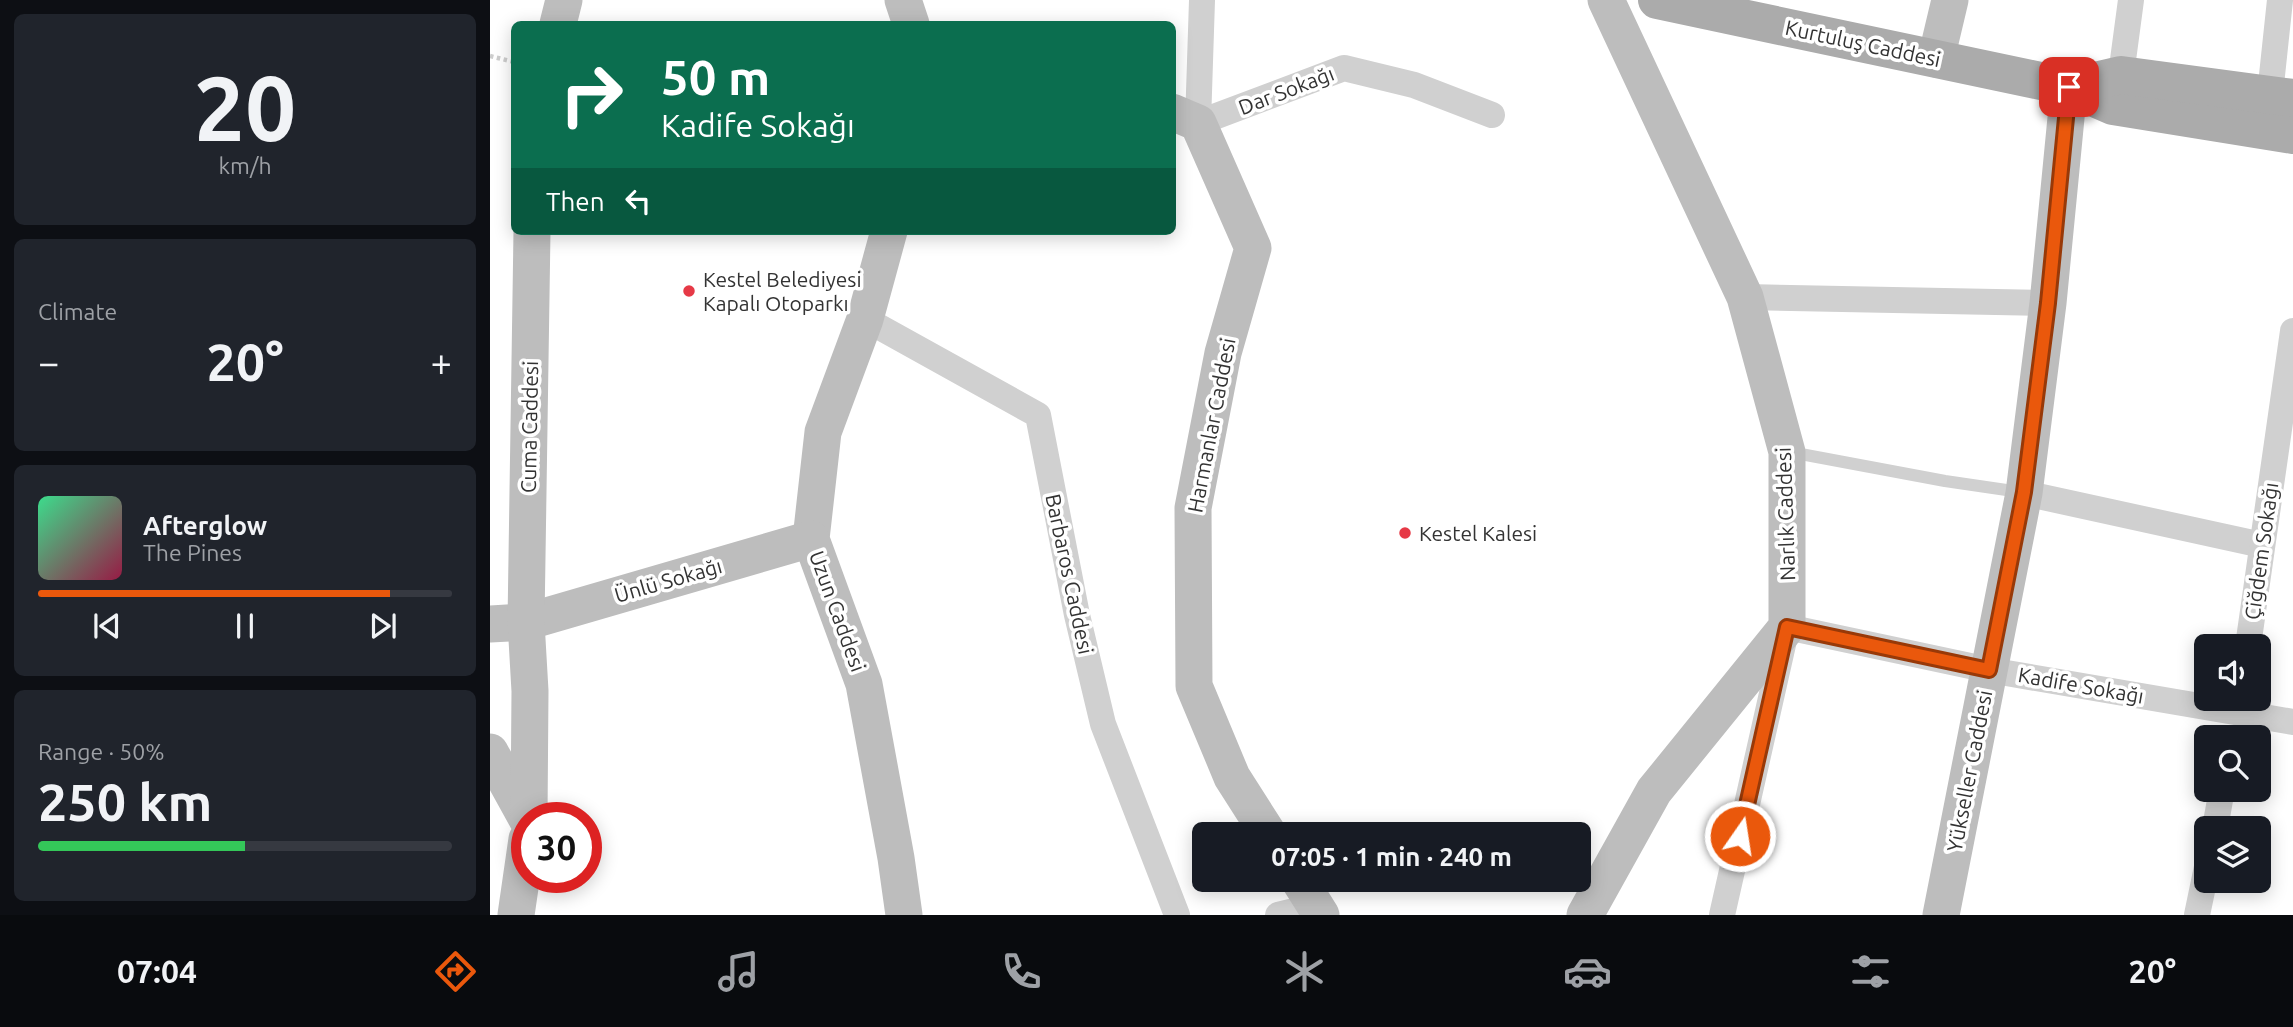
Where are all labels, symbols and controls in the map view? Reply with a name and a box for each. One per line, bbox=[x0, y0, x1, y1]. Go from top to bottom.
street label: Kurtuluş Caddesi bbox=[1783, 15, 1943, 71]
icon: right bbox=[546, 49, 637, 140]
text: 50 m bbox=[661, 49, 770, 104]
text: 20 bbox=[194, 56, 296, 158]
pin bbox=[2039, 57, 2099, 117]
street label: Dar Sokağı bbox=[1235, 61, 1337, 119]
icon: arrive bbox=[2050, 68, 2088, 106]
text: Kadife Sokağı bbox=[661, 107, 855, 143]
text: km/h bbox=[218, 153, 272, 178]
icon: left bbox=[619, 182, 657, 220]
text: Then bbox=[546, 187, 605, 216]
place label: Kestel Belediyesi Kapalı Otoparkı bbox=[703, 267, 862, 315]
marker: Kestel Belediyesi Kapalı Otoparkı bbox=[681, 283, 697, 299]
text: Climate bbox=[38, 299, 117, 324]
text: 20° bbox=[206, 333, 284, 391]
street label: Harmanlar Caddesi bbox=[1182, 336, 1240, 514]
text: − bbox=[38, 341, 59, 383]
text: + bbox=[431, 341, 452, 383]
street label: Cuma Caddesi bbox=[516, 361, 542, 493]
street label: Narlık Caddesi bbox=[1771, 447, 1799, 581]
street label: Çiğdem Sokağı bbox=[2239, 481, 2283, 621]
street label: Barbaros Caddesi bbox=[1041, 492, 1099, 656]
text: Afterglow bbox=[143, 511, 267, 540]
place label: Kestel Kalesi bbox=[1419, 521, 1537, 545]
marker: Kestel Kalesi bbox=[1397, 525, 1413, 541]
text: The Pines bbox=[143, 540, 242, 565]
street label: Uzun Caddesi bbox=[805, 547, 871, 675]
street label: Ünlü Sokağı bbox=[612, 553, 724, 607]
icon: previous bbox=[88, 607, 126, 645]
icon: pause bbox=[226, 607, 264, 645]
icon: next bbox=[364, 607, 402, 645]
map controls bbox=[2194, 634, 2271, 893]
button: sound bbox=[2194, 634, 2271, 711]
street label: Kadife Sokağı bbox=[2016, 662, 2146, 708]
street label: Yükseller Caddesi bbox=[1942, 688, 1996, 854]
button: search bbox=[2194, 725, 2271, 802]
text: Range · 50% bbox=[38, 739, 165, 764]
text: 250 km bbox=[38, 773, 212, 831]
position arrow bbox=[1703, 799, 1777, 873]
speed limit sign: 30 bbox=[511, 802, 602, 893]
button: layers bbox=[2194, 816, 2271, 893]
text: 07:05 · 1 min · 240 m bbox=[1271, 842, 1512, 871]
icon: directions bbox=[431, 947, 480, 996]
icon: music bbox=[714, 947, 763, 996]
icon: phone bbox=[997, 947, 1046, 996]
icon: climate bbox=[1280, 947, 1329, 996]
icon: car bbox=[1563, 947, 1612, 996]
icon: filters bbox=[1846, 947, 1895, 996]
text: 07:04 bbox=[117, 953, 197, 989]
text: 20° bbox=[2129, 953, 2176, 989]

